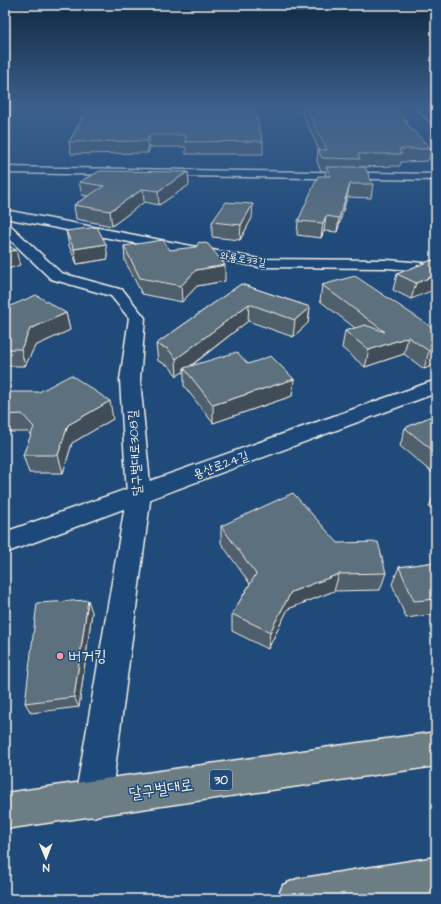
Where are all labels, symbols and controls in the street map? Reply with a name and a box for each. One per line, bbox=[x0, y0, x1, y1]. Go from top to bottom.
street label: 와룡로33길 bbox=[219, 248, 267, 270]
street label: 달구벌대로308길 bbox=[124, 410, 146, 496]
street label: 용산로24길 bbox=[191, 447, 251, 483]
place label: 버거킹 bbox=[68, 645, 107, 667]
marker: 버거킹 bbox=[55, 651, 65, 661]
road number: 30 bbox=[210, 770, 232, 790]
street label: 달구벌대로 bbox=[128, 774, 194, 804]
north arrow bbox=[26, 838, 66, 878]
text: N bbox=[42, 860, 50, 875]

